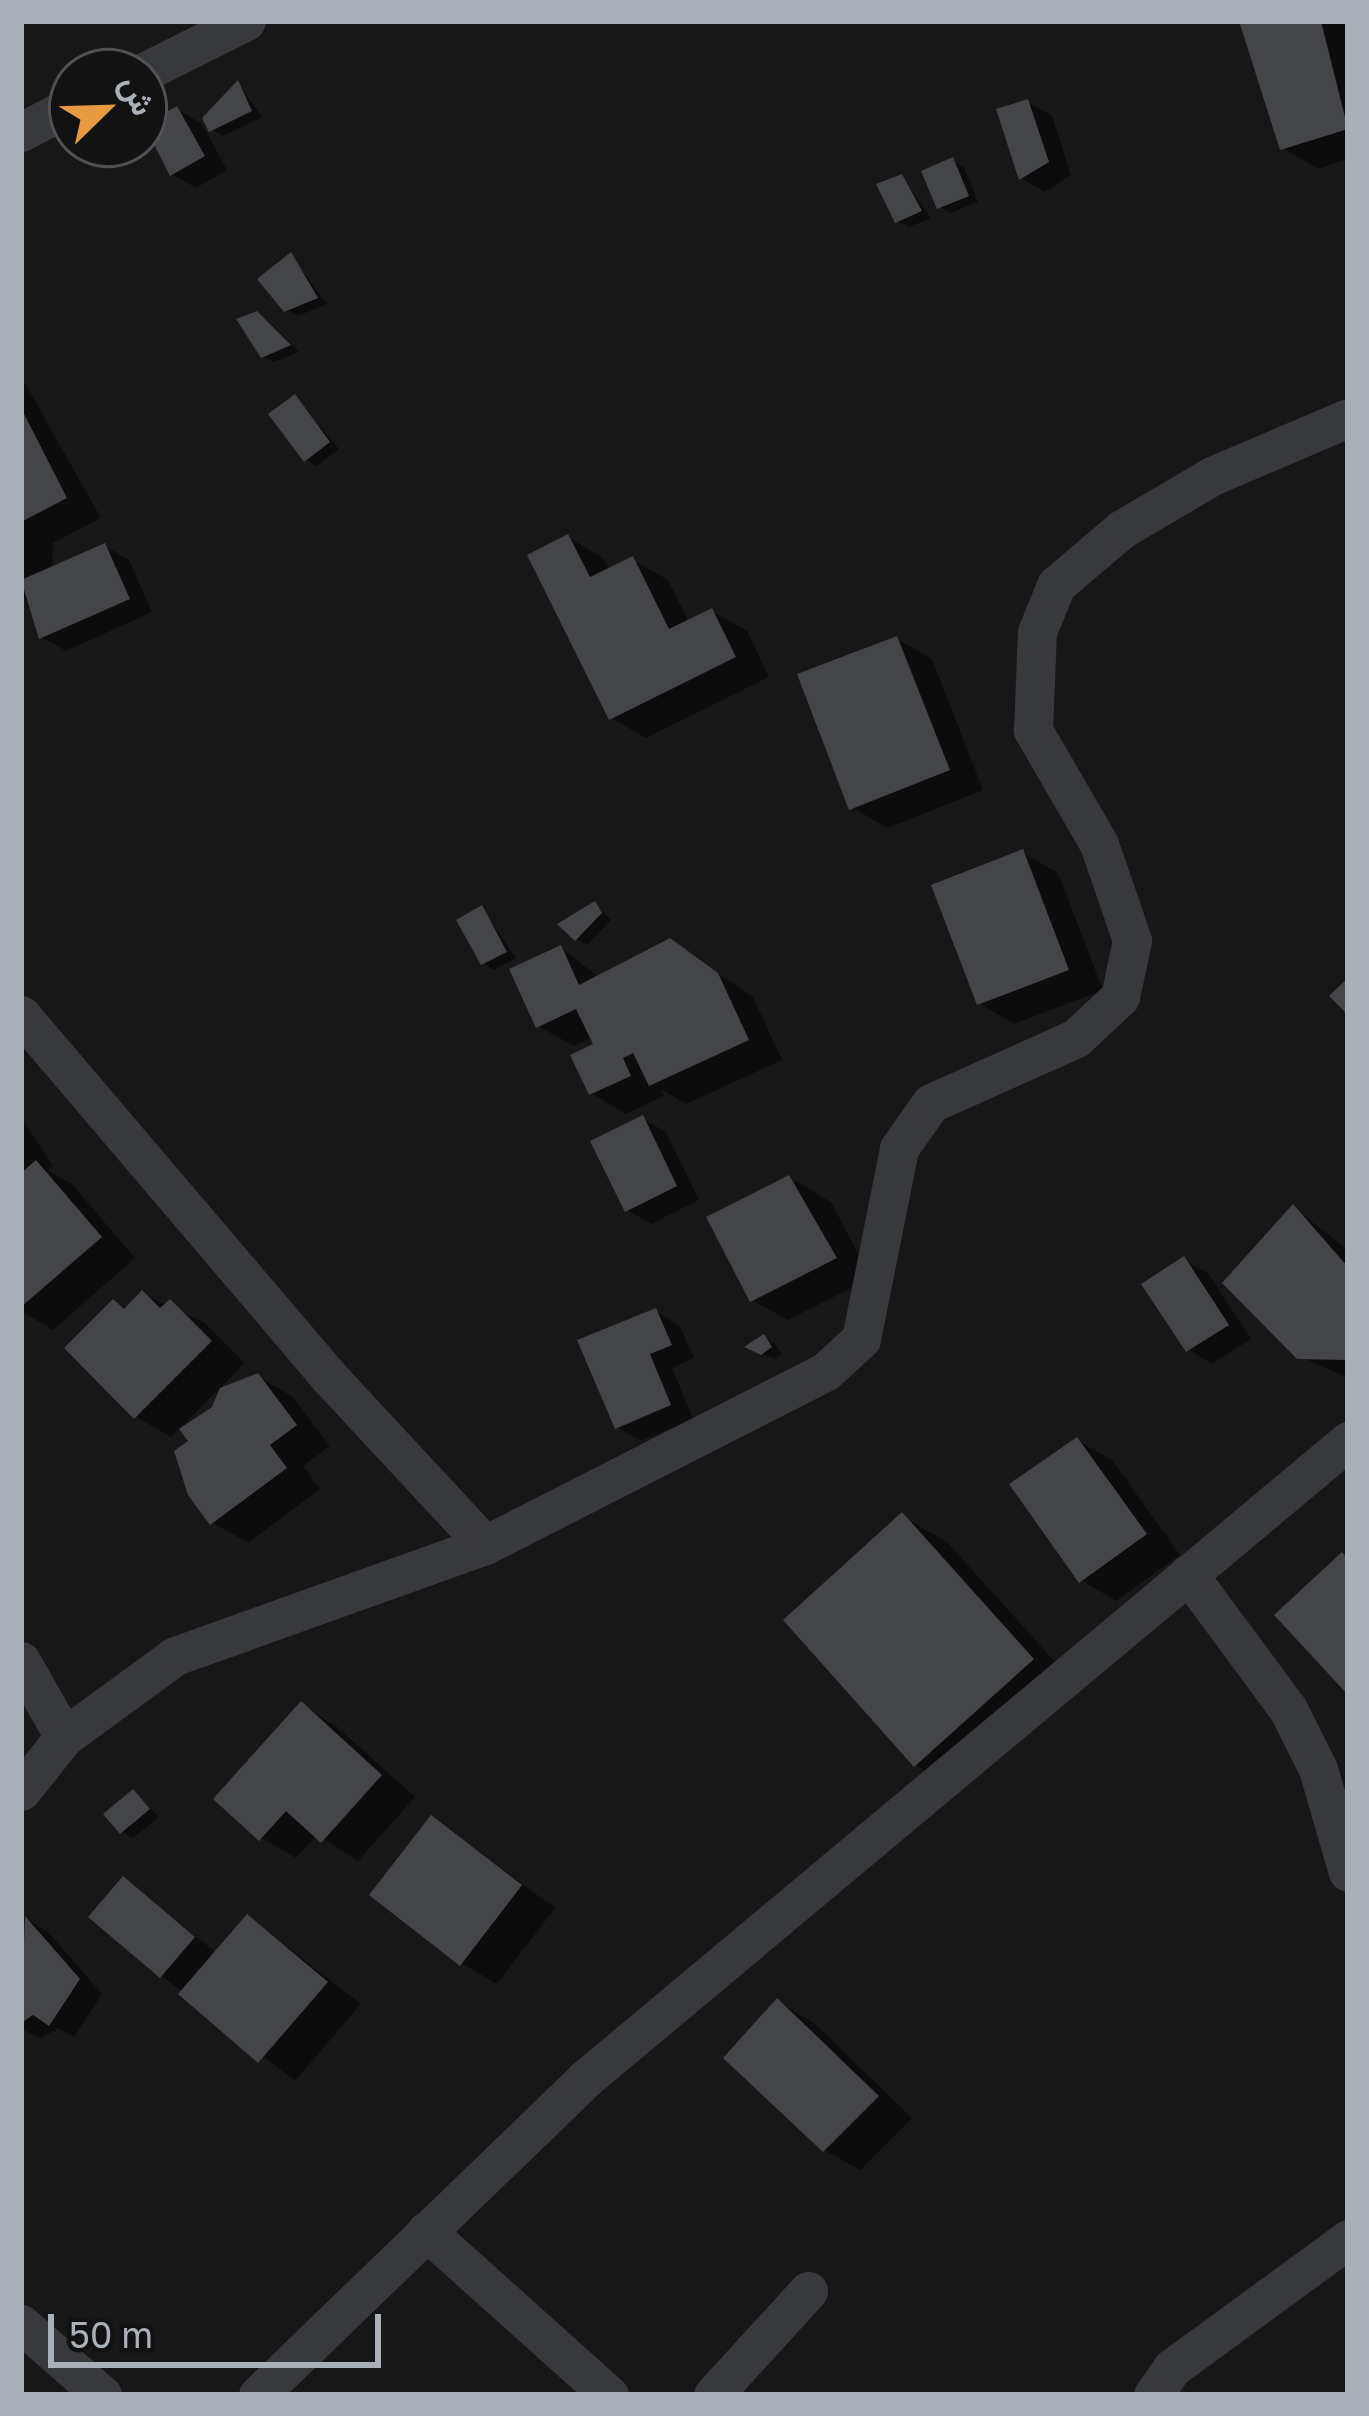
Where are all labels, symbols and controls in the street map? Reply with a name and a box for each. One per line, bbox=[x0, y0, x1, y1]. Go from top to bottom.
north arrow bbox=[48, 48, 168, 168]
text: ش bbox=[113, 69, 165, 121]
scale bar bbox=[54, 2290, 387, 2364]
text: 50 m bbox=[69, 2313, 153, 2356]

